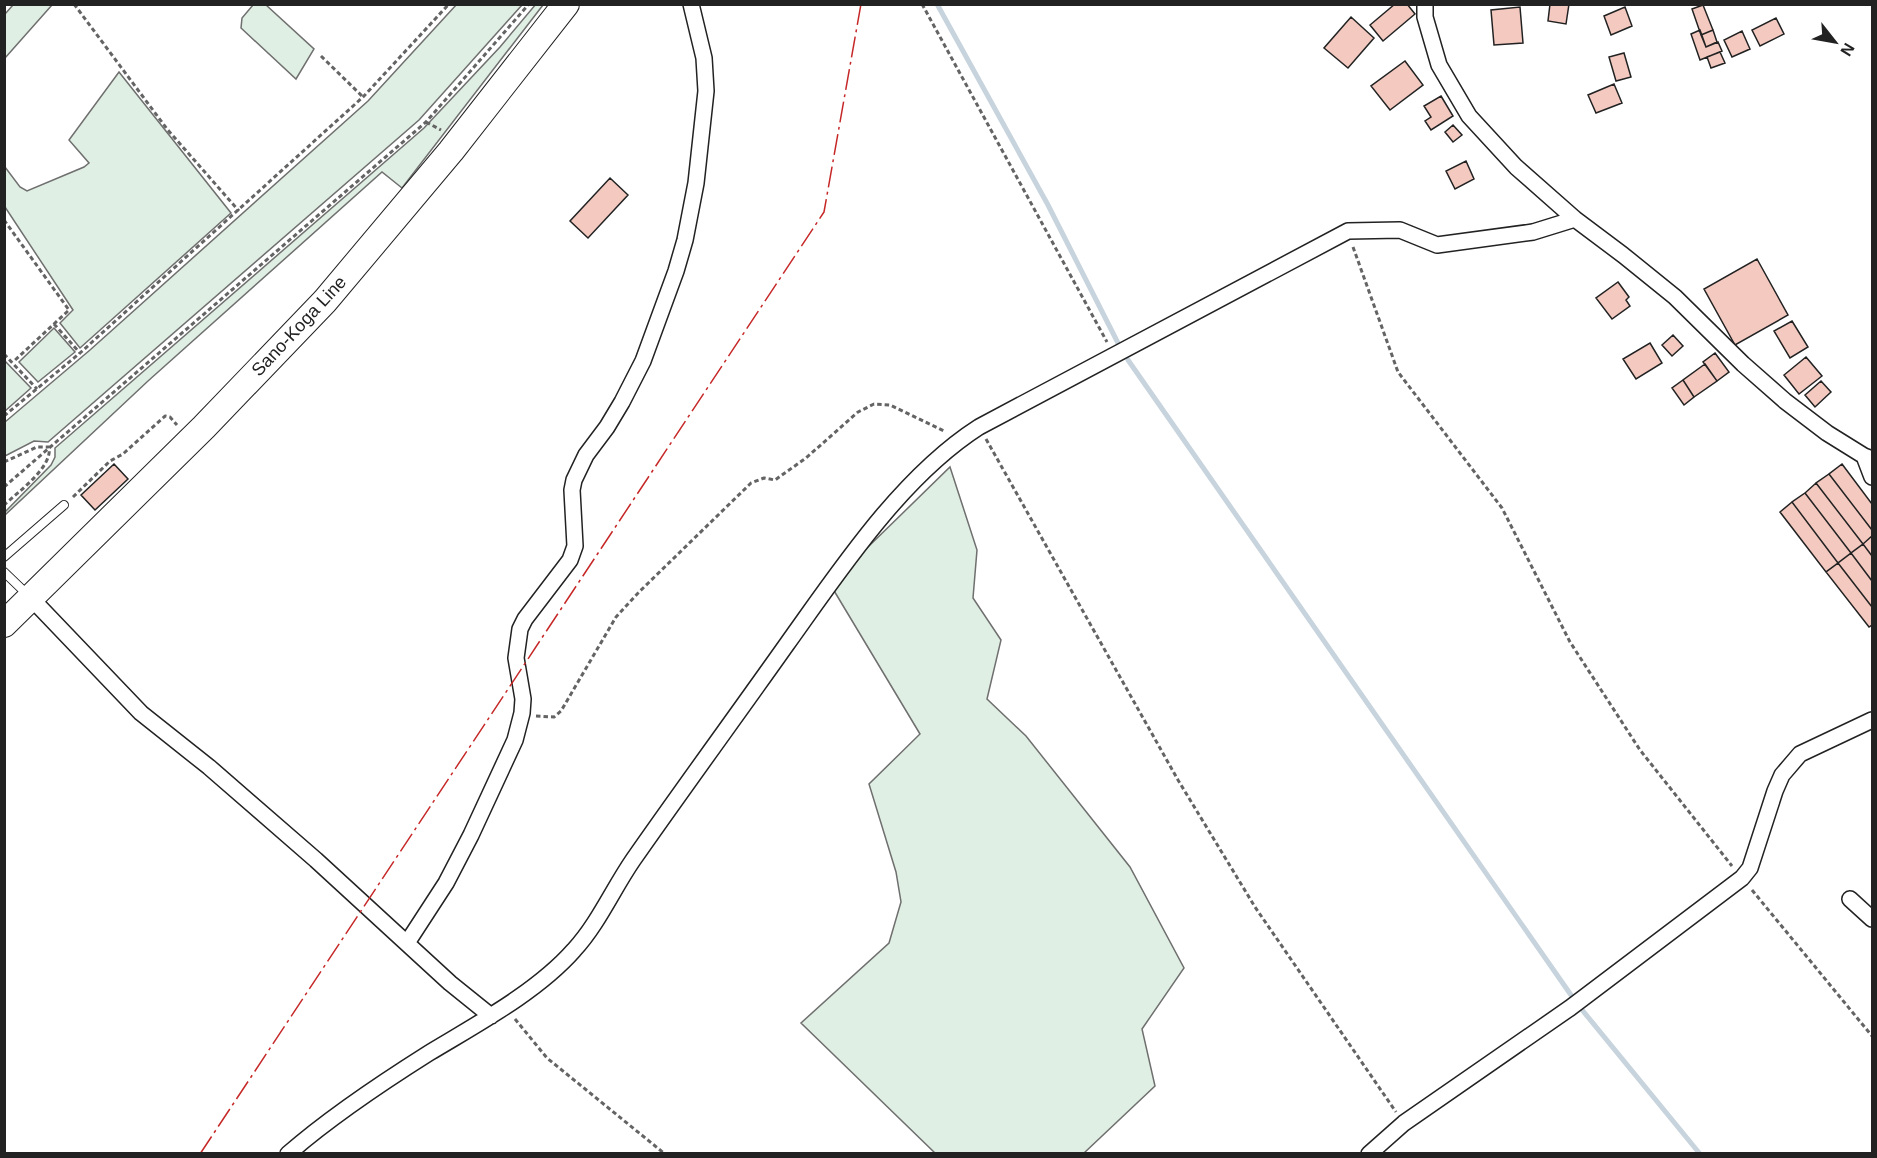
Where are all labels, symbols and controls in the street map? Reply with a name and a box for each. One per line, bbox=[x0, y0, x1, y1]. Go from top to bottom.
north arrow bbox=[1805, 12, 1865, 72]
text: N bbox=[1837, 40, 1858, 59]
street label: Sano-Koga Line bbox=[248, 272, 350, 380]

